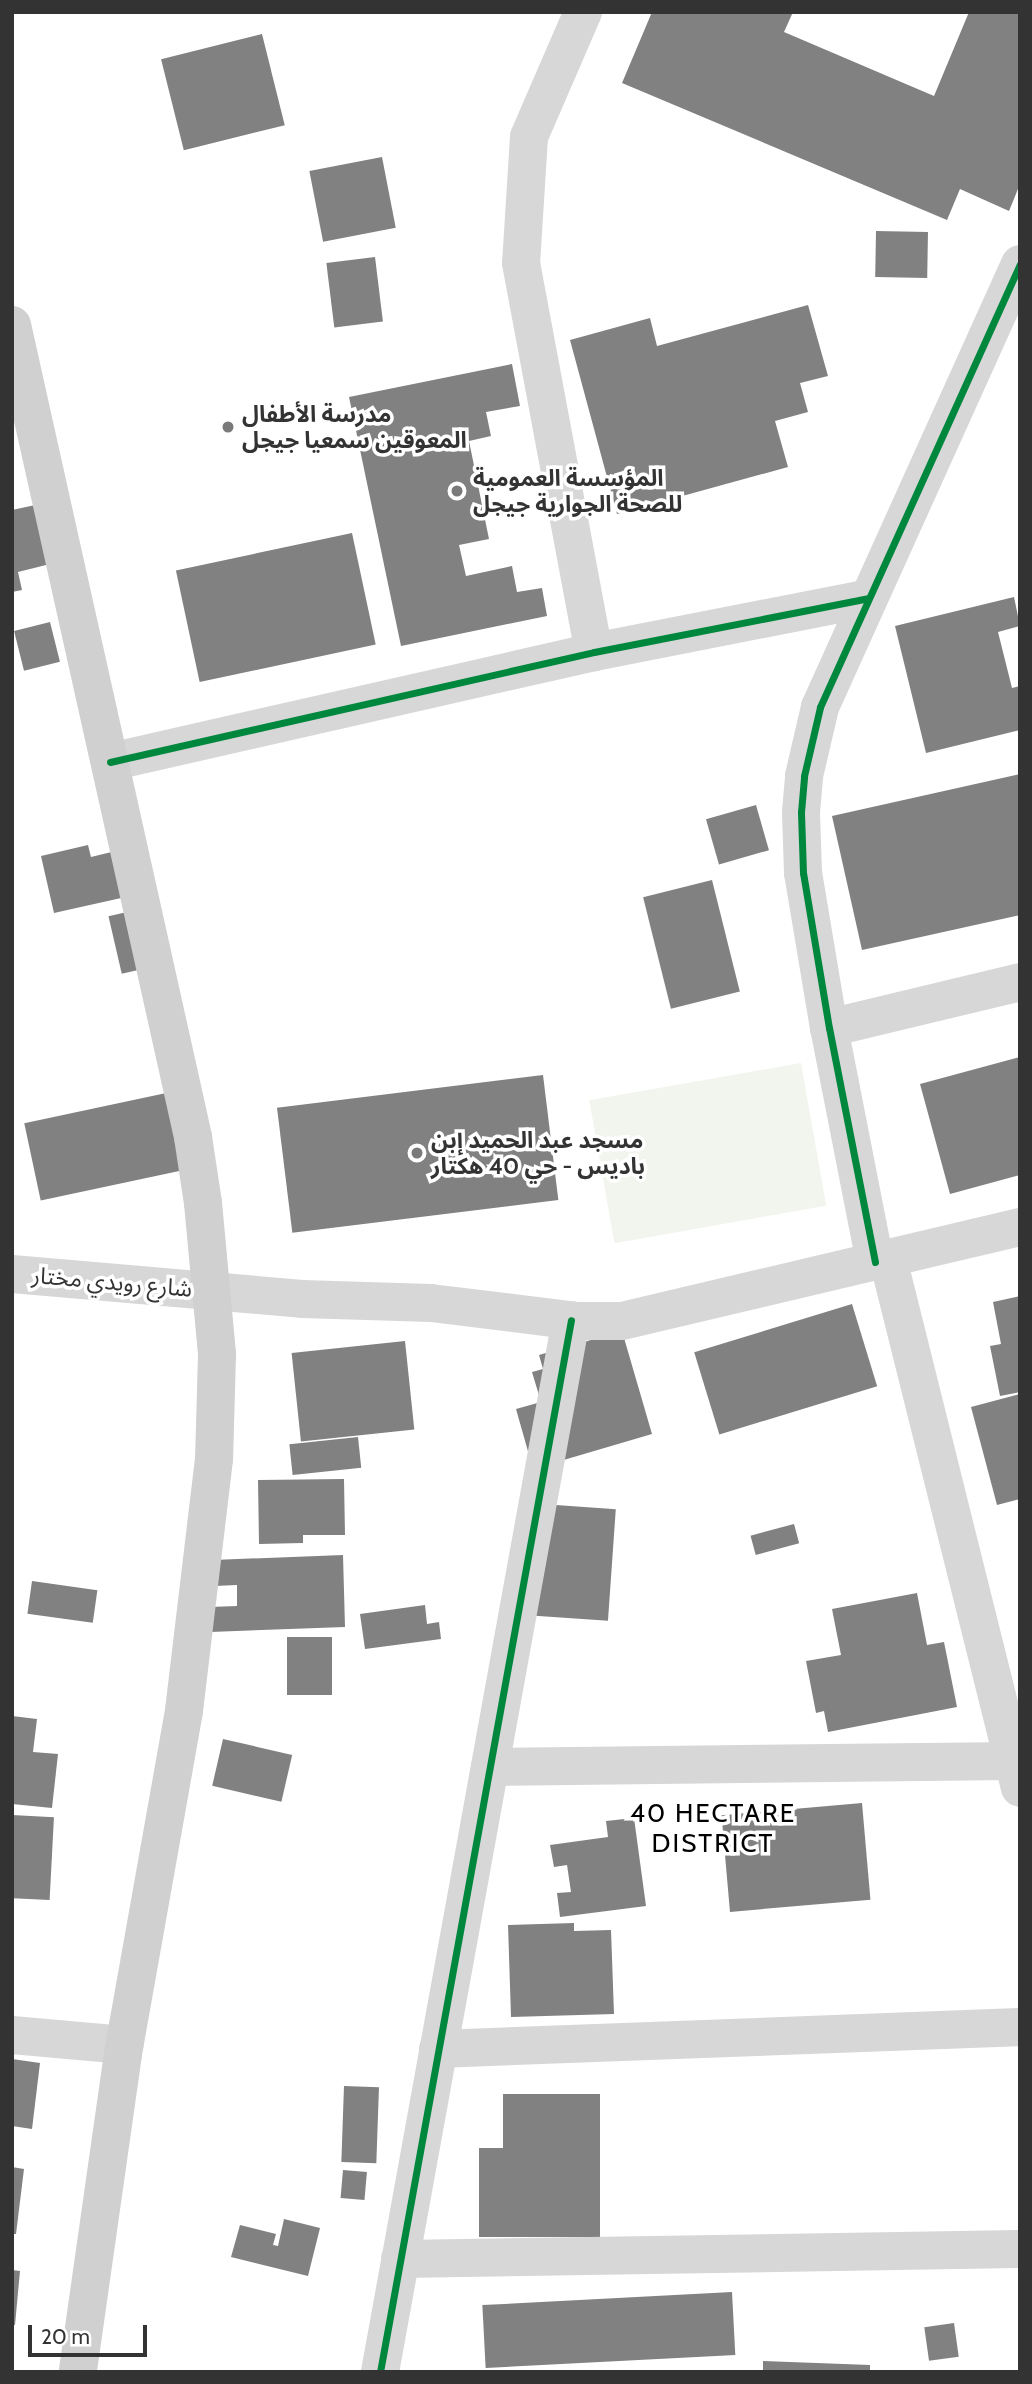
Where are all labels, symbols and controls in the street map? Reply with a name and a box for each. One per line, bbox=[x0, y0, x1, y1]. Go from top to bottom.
place label: مدرسة الأطفال المعوقين سمعيا جيجل bbox=[242, 400, 467, 454]
marker: مدرسة الأطفال المعوقين سمعيا جيجل bbox=[220, 419, 236, 435]
place label: المؤسسة العمومية للصحة الجوارية جيجل bbox=[473, 464, 682, 518]
marker: المؤسسة العمومية للصحة الجوارية جيجل bbox=[447, 481, 467, 501]
place label: مسجد عبد الحميد إبن باديس - حي 40 هكتار bbox=[431, 1126, 645, 1180]
marker: مسجد عبد الحميد إبن باديس - حي 40 هكتار bbox=[409, 1145, 425, 1161]
street label: شارع رويدي مختار bbox=[31, 1261, 193, 1303]
district label: 40 HECTARE DISTRICT bbox=[631, 1798, 795, 1860]
scale bar bbox=[32, 2310, 150, 2354]
text: 20 m bbox=[41, 2324, 90, 2349]

